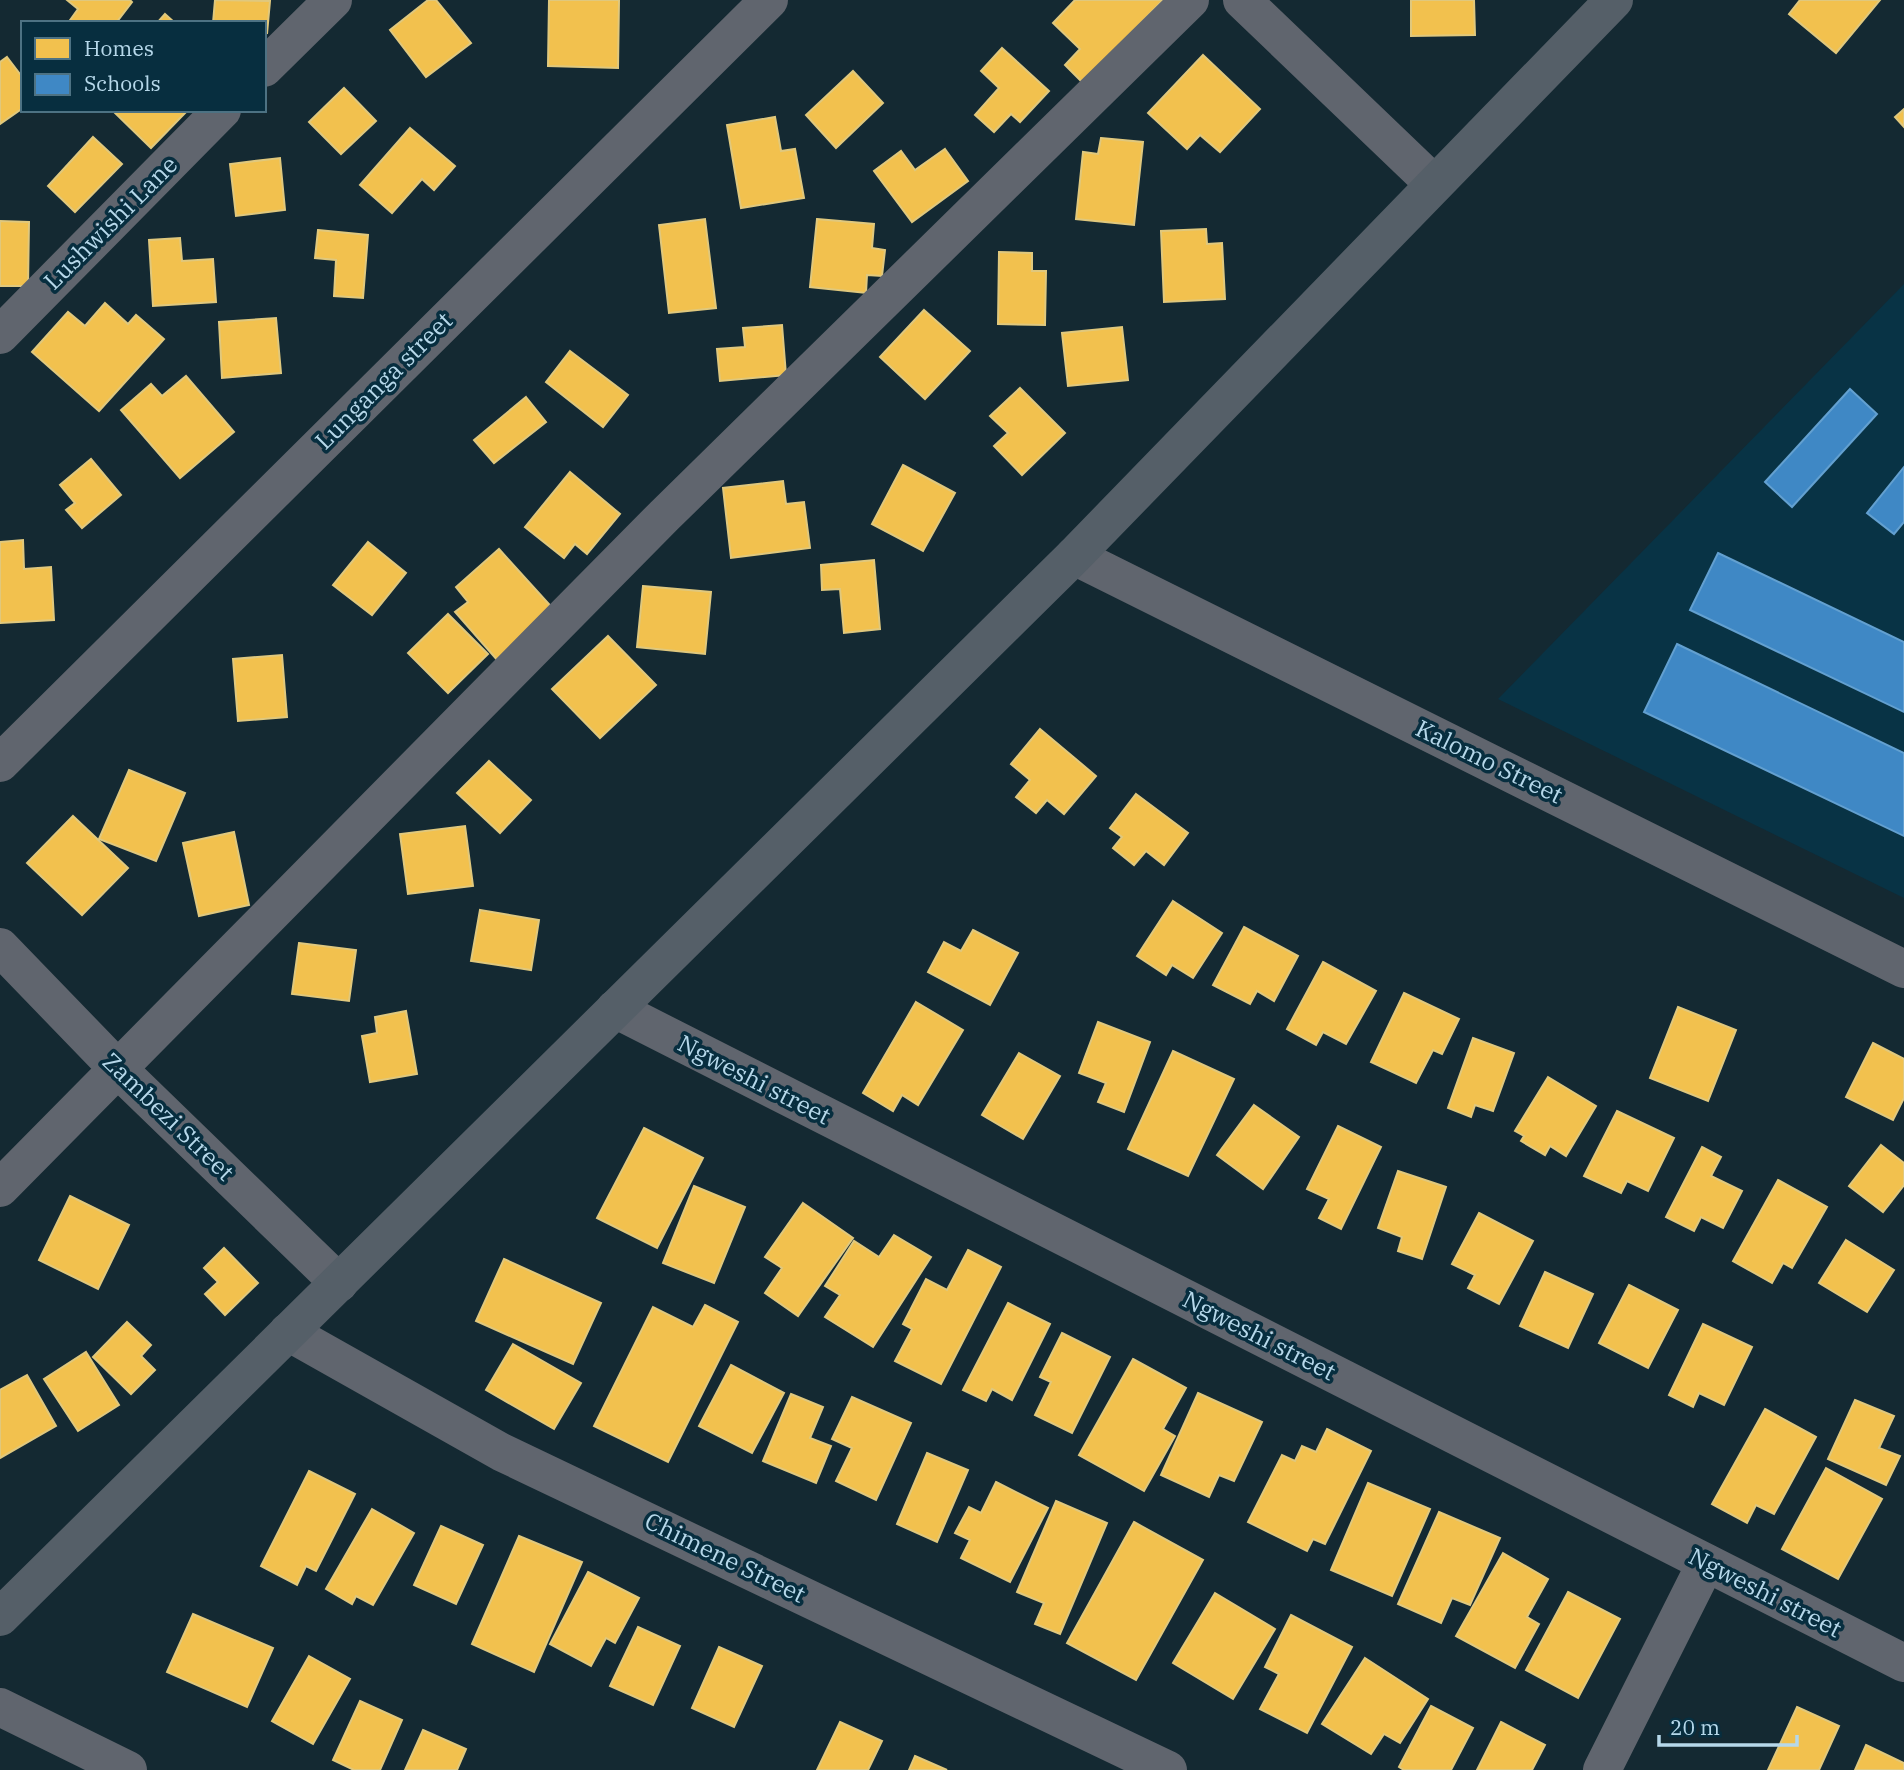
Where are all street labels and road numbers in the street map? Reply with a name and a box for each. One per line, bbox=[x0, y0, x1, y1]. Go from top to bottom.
street label: Lushwishi Lane bbox=[36, 148, 184, 296]
street label: Lunganga street bbox=[308, 305, 459, 456]
street label: Kalomo Street bbox=[1411, 712, 1568, 811]
street label: Ngweshi street bbox=[673, 1027, 836, 1131]
street label: Zambezi Street bbox=[96, 1045, 241, 1187]
street label: Ngweshi street bbox=[1178, 1283, 1341, 1387]
street label: Chimene Street bbox=[640, 1504, 811, 1610]
street label: Ngweshi street bbox=[1684, 1540, 1847, 1644]

